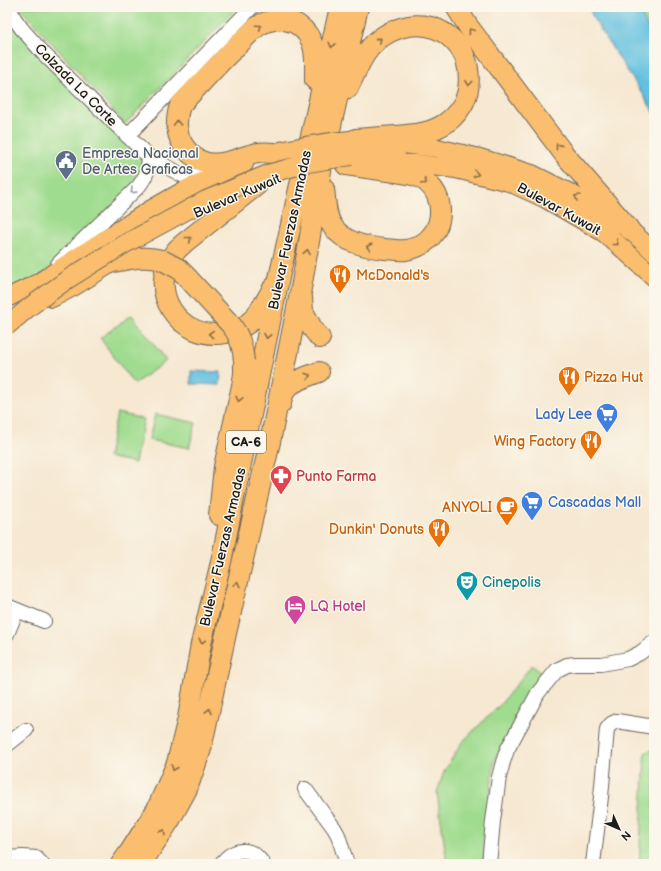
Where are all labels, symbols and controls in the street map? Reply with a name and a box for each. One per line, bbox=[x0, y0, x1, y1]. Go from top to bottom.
one-way arrow bbox=[254, 25, 261, 32]
one-way arrow bbox=[469, 28, 476, 35]
one-way arrow bbox=[374, 38, 381, 45]
street label: Calzada La Corte bbox=[31, 40, 121, 130]
one-way arrow bbox=[328, 42, 336, 48]
one-way arrow bbox=[464, 80, 473, 86]
one-way arrow bbox=[173, 120, 182, 126]
one-way arrow bbox=[556, 143, 563, 150]
place label: Empresa Nacional De Artes Graficas bbox=[82, 145, 199, 178]
public building icon: Empresa Nacional De Artes Graficas bbox=[53, 148, 79, 181]
street label: Bulevar Fuerzas Armadas bbox=[265, 149, 315, 311]
one-way arrow bbox=[472, 169, 479, 178]
street label: Bulevar Kuwait bbox=[191, 170, 284, 222]
one-way arrow bbox=[420, 177, 427, 184]
street label: Bulevar Kuwait bbox=[514, 179, 605, 239]
one-way arrow bbox=[130, 186, 138, 194]
one-way arrow bbox=[574, 194, 582, 201]
one-way arrow bbox=[185, 236, 192, 243]
one-way arrow bbox=[612, 238, 619, 245]
one-way arrow bbox=[365, 243, 372, 251]
one-way arrow bbox=[303, 249, 311, 255]
restaurant icon: McDonald's bbox=[327, 262, 353, 295]
place label: McDonald's bbox=[356, 267, 430, 284]
one-way arrow bbox=[208, 330, 214, 339]
one-way arrow bbox=[264, 333, 272, 339]
restaurant icon: Pizza Hut bbox=[556, 364, 582, 397]
place label: Pizza Hut bbox=[584, 369, 644, 386]
one-way arrow bbox=[304, 372, 311, 381]
one-way arrow bbox=[235, 396, 243, 402]
supermarket icon: Lady Lee bbox=[594, 401, 620, 434]
place label: Lady Lee bbox=[535, 406, 592, 423]
restaurant icon: Wing Factory bbox=[578, 428, 604, 461]
road number: CA-6 bbox=[226, 431, 266, 453]
place label: Wing Factory bbox=[494, 433, 577, 450]
pharmacy icon: Punto Farma bbox=[268, 463, 294, 496]
street label: Bulevar Fuerzas Armadas bbox=[196, 466, 250, 628]
place label: Punto Farma bbox=[296, 468, 377, 485]
supermarket icon: Cascadas Mall bbox=[519, 489, 545, 522]
cafe icon: ANYOLI bbox=[494, 494, 520, 527]
place label: Cascadas Mall bbox=[548, 494, 641, 511]
place label: ANYOLI bbox=[442, 499, 492, 516]
restaurant icon: Dunkin' Donuts bbox=[426, 516, 452, 549]
place label: Dunkin' Donuts bbox=[329, 521, 424, 538]
theatre icon: Cinepolis bbox=[454, 569, 480, 602]
place label: Cinepolis bbox=[482, 574, 541, 591]
one-way arrow bbox=[233, 581, 241, 587]
hotel icon: LQ Hotel bbox=[282, 593, 308, 626]
place label: LQ Hotel bbox=[310, 598, 366, 615]
one-way arrow bbox=[198, 638, 206, 644]
one-way arrow bbox=[205, 708, 213, 714]
one-way arrow bbox=[171, 764, 179, 771]
north arrow bbox=[599, 809, 639, 849]
text: N bbox=[618, 828, 633, 843]
one-way arrow bbox=[158, 829, 165, 836]

